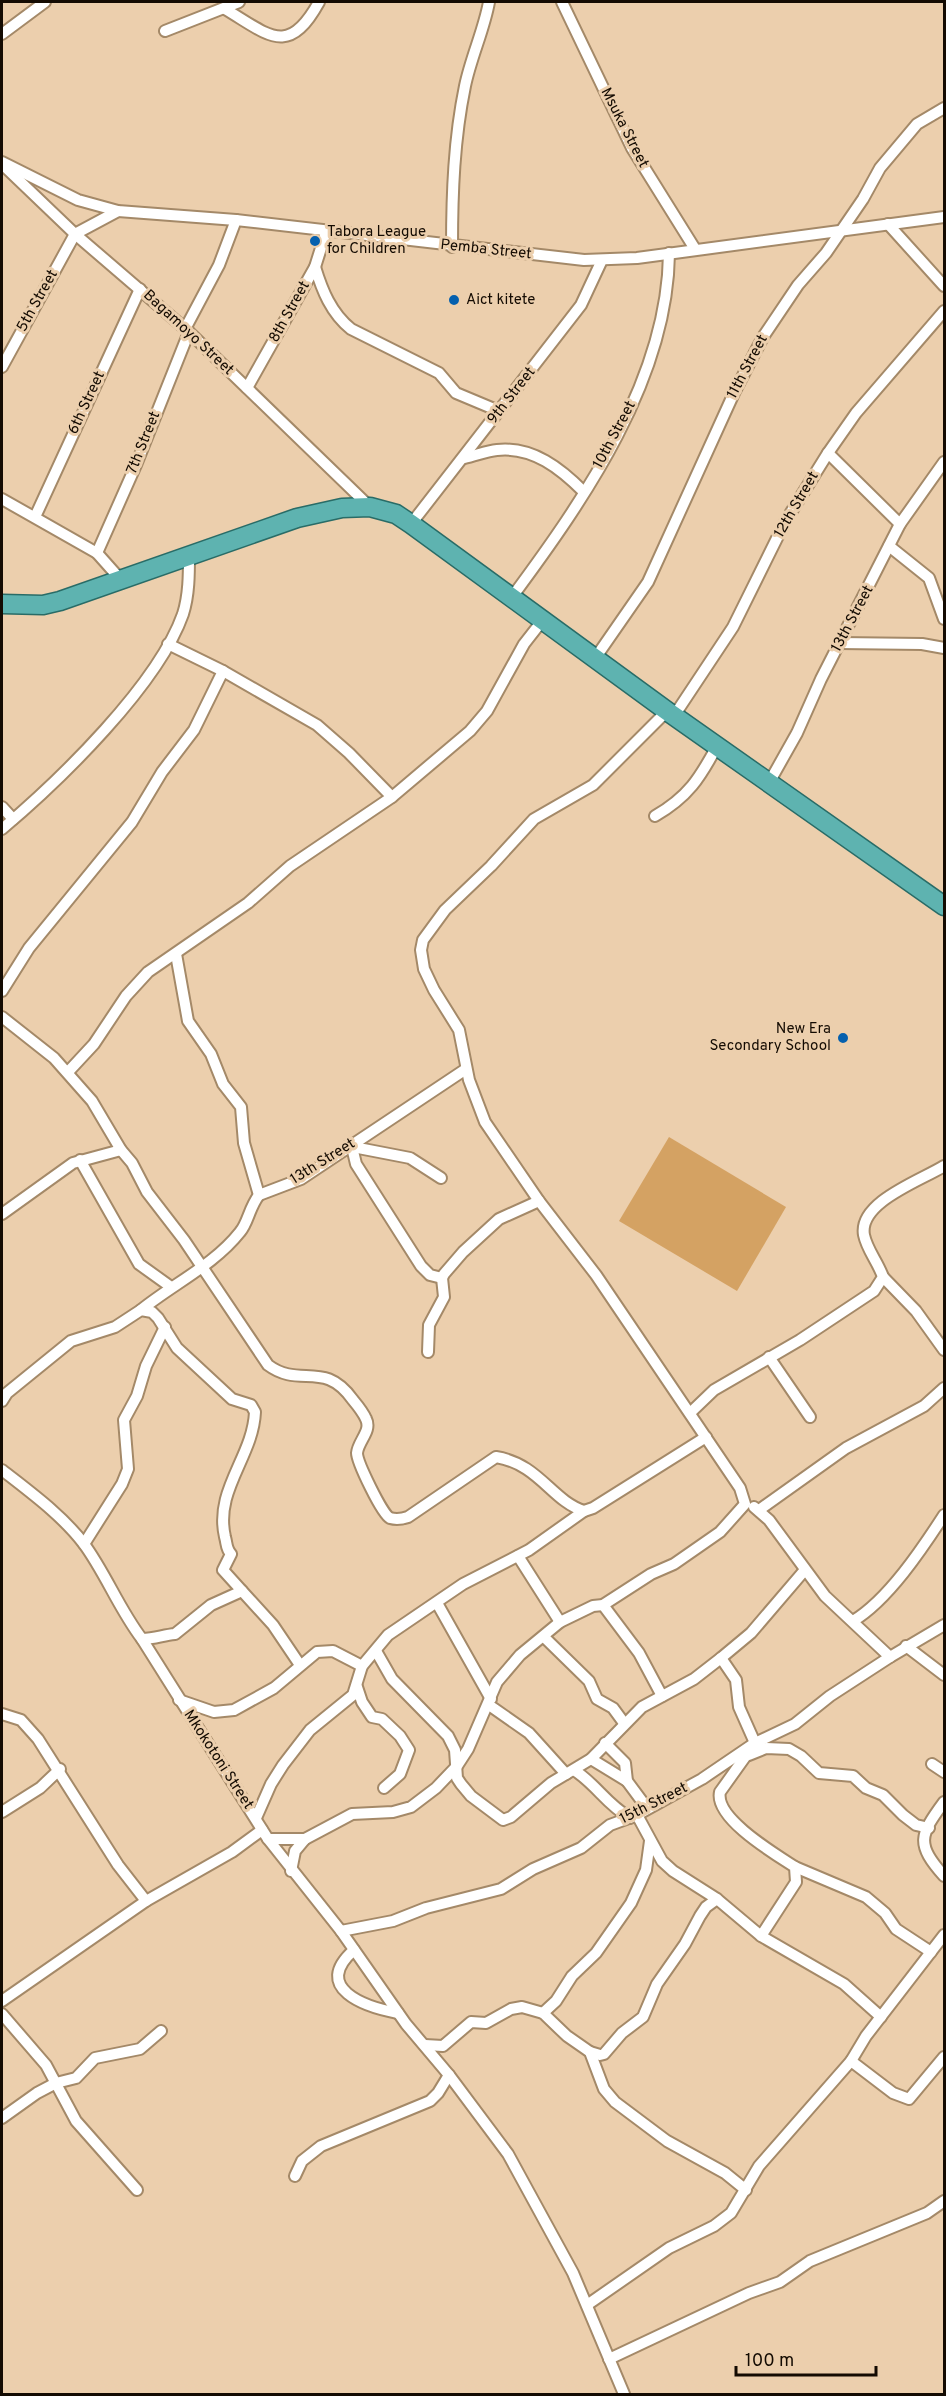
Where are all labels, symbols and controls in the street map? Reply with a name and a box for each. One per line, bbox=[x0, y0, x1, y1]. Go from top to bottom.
street label: Msuka Street bbox=[596, 85, 652, 171]
place label: Tabora League for Children bbox=[327, 223, 426, 259]
marker: Tabora League for Children bbox=[308, 234, 322, 248]
street label: Pemba Street bbox=[439, 236, 533, 264]
street label: 5th Street bbox=[13, 267, 63, 335]
street label: 8th Street bbox=[265, 278, 315, 346]
street label: Bagamoyo Street bbox=[139, 286, 237, 380]
place label: Aict kitete bbox=[466, 291, 535, 310]
marker: Aict kitete bbox=[447, 293, 461, 307]
street label: 11th Street bbox=[723, 332, 773, 402]
street label: 9th Street bbox=[484, 364, 540, 428]
street label: 6th Street bbox=[64, 368, 110, 438]
street label: 10th Street bbox=[589, 398, 641, 472]
street label: 7th Street bbox=[123, 409, 165, 477]
street label: 12th Street bbox=[770, 468, 824, 542]
street label: 13th Street bbox=[827, 582, 879, 656]
place label: New Era Secondary School bbox=[710, 1020, 831, 1056]
marker: New Era Secondary School bbox=[836, 1031, 850, 1045]
street label: 13th Street bbox=[287, 1135, 359, 1189]
street label: Mkokotoni Street bbox=[179, 1707, 257, 1813]
street label: 15th Street bbox=[617, 1779, 691, 1829]
scale bar bbox=[736, 2339, 876, 2377]
text: 100 m bbox=[745, 2350, 794, 2373]

